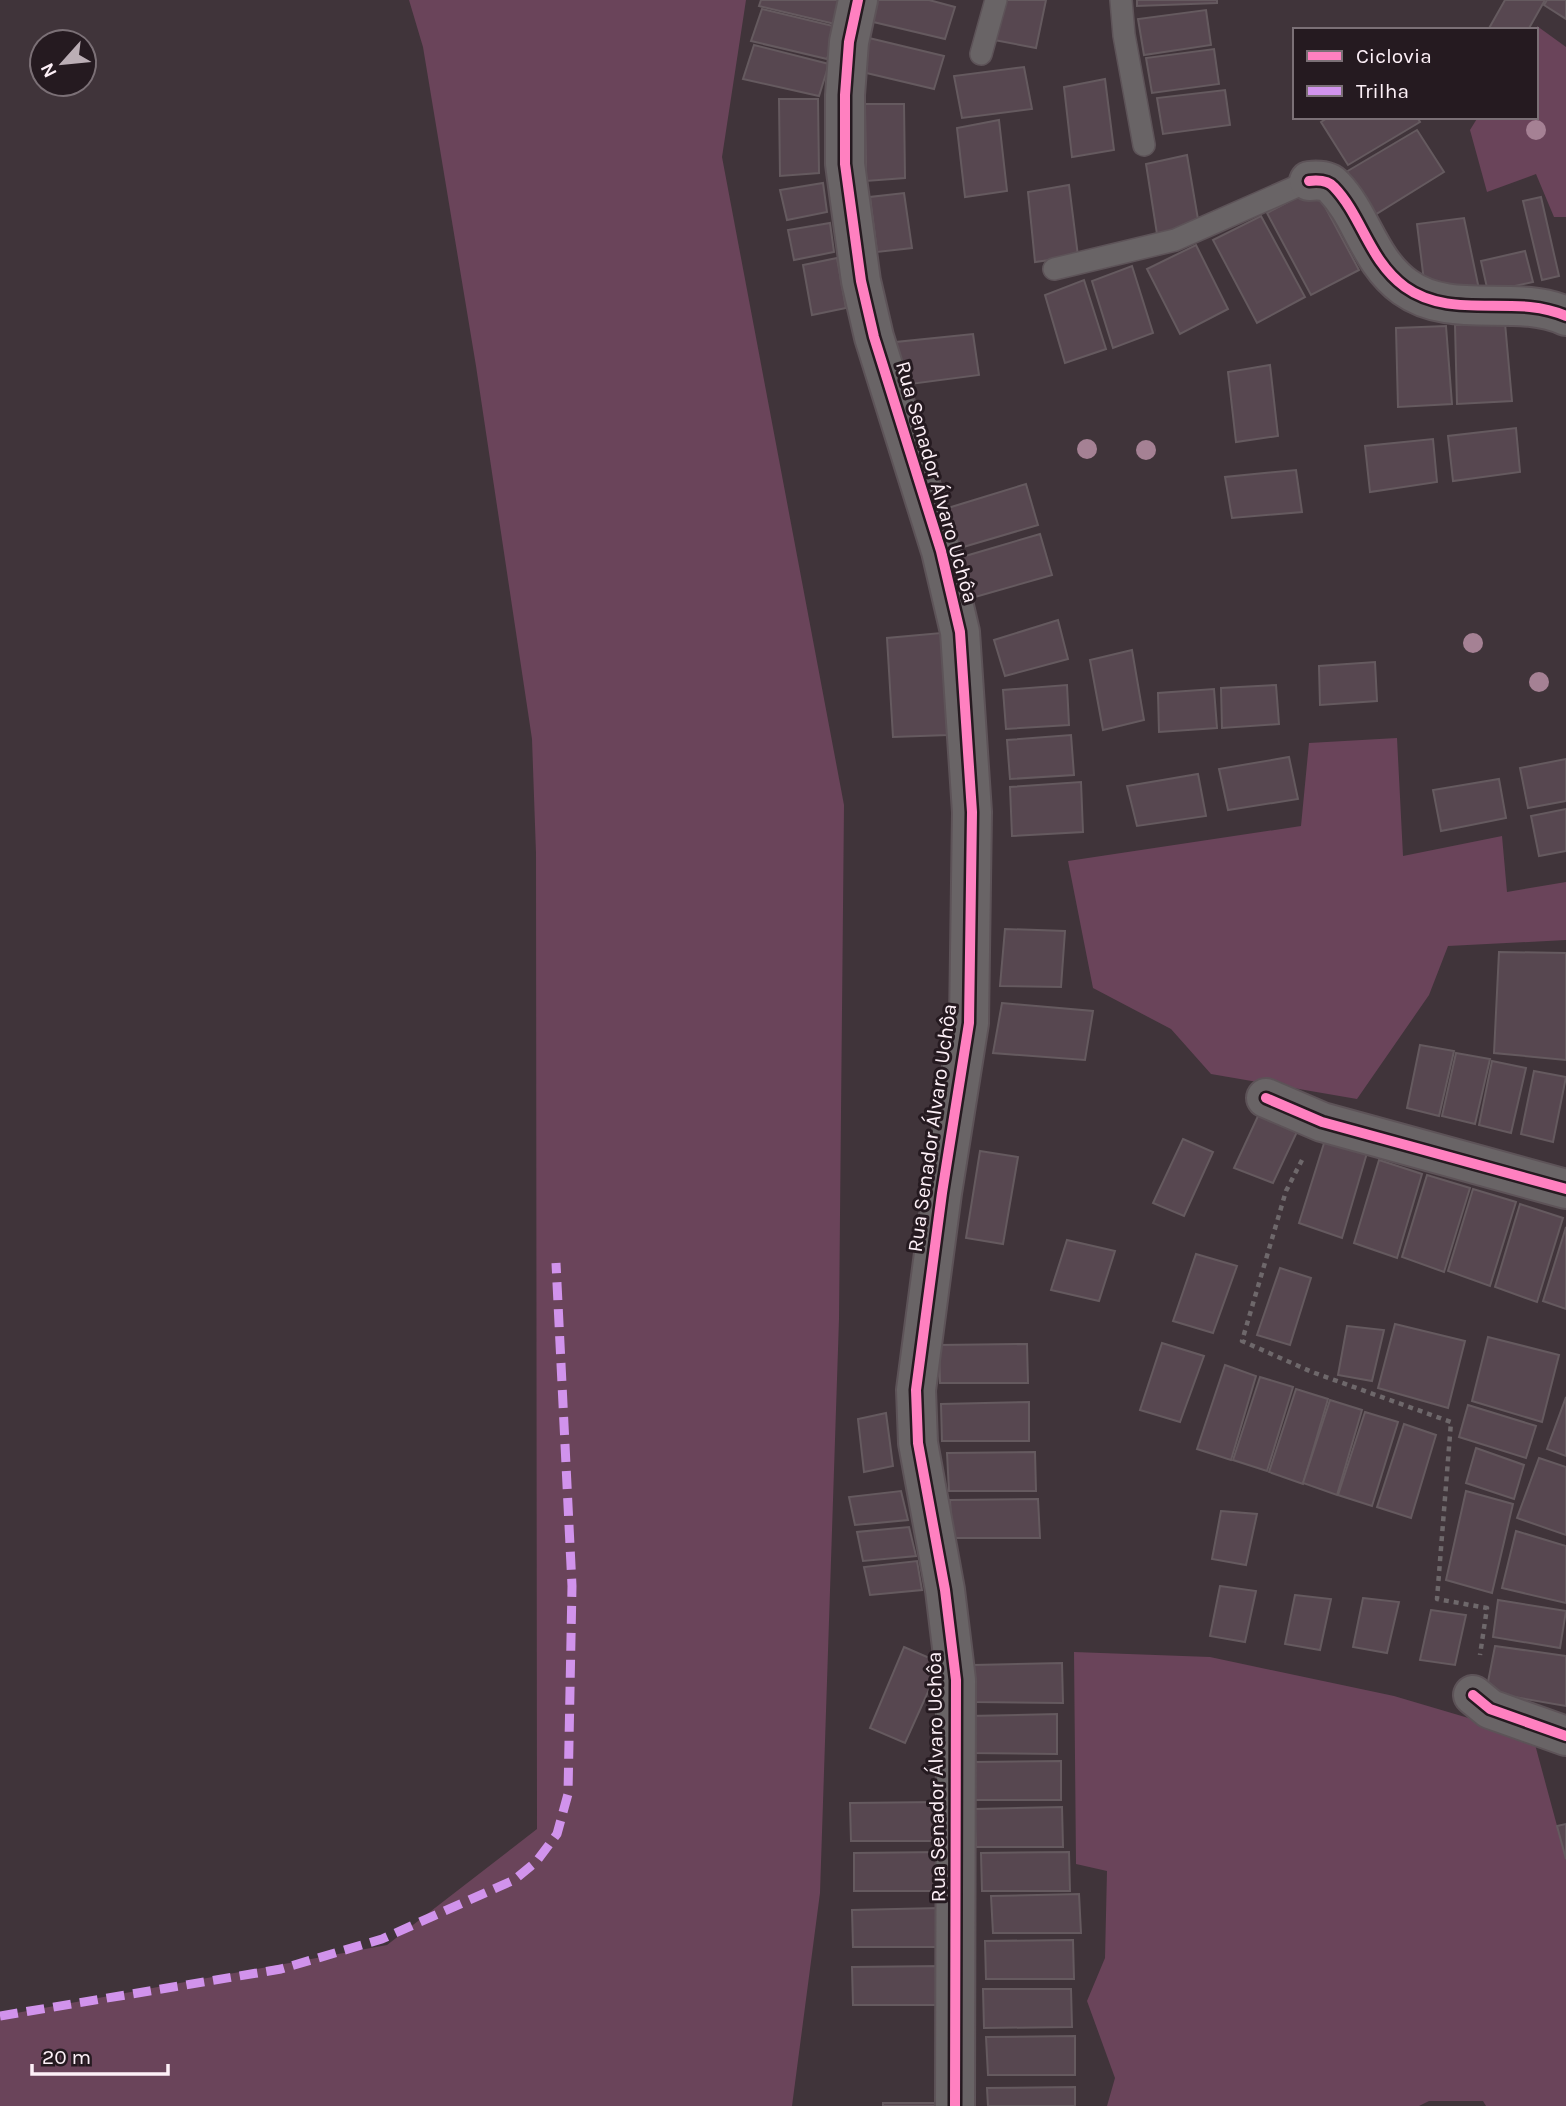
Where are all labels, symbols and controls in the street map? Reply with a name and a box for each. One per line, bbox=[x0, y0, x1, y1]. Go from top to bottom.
north arrow bbox=[28, 28, 98, 98]
legend bbox=[1293, 28, 1538, 119]
text: Ciclovia bbox=[1356, 44, 1432, 68]
text: N bbox=[36, 59, 62, 81]
text: Trilha bbox=[1356, 79, 1409, 103]
street label: Rua Senador Álvaro Uchôa bbox=[891, 358, 983, 606]
street label: Rua Senador Álvaro Uchôa bbox=[903, 1002, 961, 1254]
street label: Rua Senador Álvaro Uchôa bbox=[922, 1651, 950, 1903]
scale bar bbox=[32, 2032, 168, 2076]
text: 20 m bbox=[42, 2045, 91, 2069]

